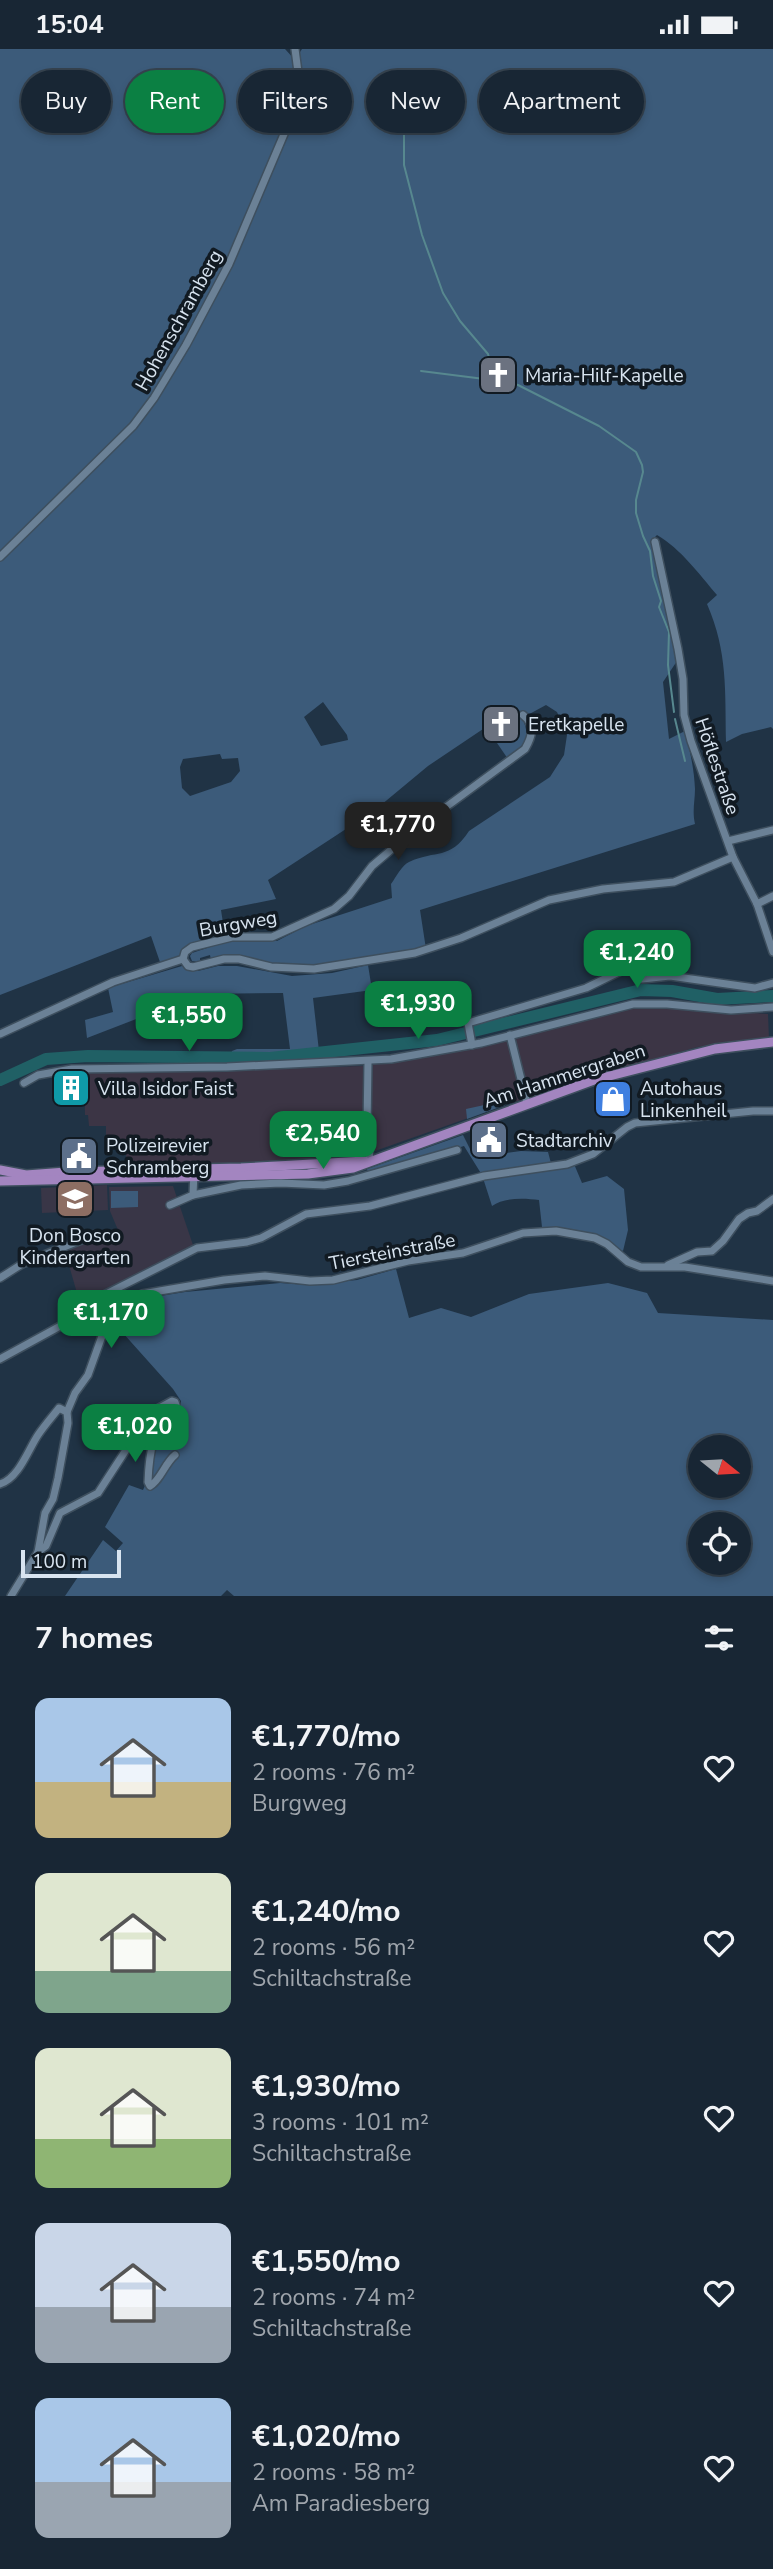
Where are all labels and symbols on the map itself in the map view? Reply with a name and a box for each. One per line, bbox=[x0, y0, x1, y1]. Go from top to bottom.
street label: Hohenschramberg bbox=[129, 245, 228, 396]
church icon: Maria-Hilf-Kapelle bbox=[477, 354, 519, 396]
place label: Maria-Hilf-Kapelle bbox=[525, 363, 684, 389]
church icon: Eretkapelle bbox=[480, 703, 522, 745]
place label: Eretkapelle bbox=[528, 712, 624, 738]
street label: Höflestraße bbox=[688, 714, 746, 818]
pin: €1,770 bbox=[341, 803, 455, 862]
street label: Burgweg bbox=[197, 904, 279, 944]
pin: €1,240 bbox=[580, 930, 694, 990]
pin: €1,930 bbox=[361, 981, 475, 1041]
pin: €1,550 bbox=[132, 993, 246, 1053]
street label: Am Hammergraben bbox=[480, 1038, 649, 1114]
building icon: Villa Isidor Faist bbox=[50, 1067, 92, 1109]
place label: Villa Isidor Faist bbox=[97, 1076, 234, 1102]
place label: Autohaus Linkenheil bbox=[640, 1076, 727, 1124]
shop icon: Autohaus Linkenheil bbox=[592, 1078, 634, 1120]
pin: €2,540 bbox=[266, 1111, 380, 1171]
public building icon: Stadtarchiv bbox=[468, 1119, 510, 1161]
place label: Stadtarchiv bbox=[516, 1128, 613, 1154]
place label: Polizeirevier Schramberg bbox=[106, 1133, 209, 1181]
public building icon: Polizeirevier Schramberg bbox=[58, 1135, 100, 1177]
school or university icon: Don Bosco Kindergarten bbox=[54, 1178, 96, 1220]
place label: Don Bosco Kindergarten bbox=[20, 1223, 130, 1271]
street label: Tiersteinstraße bbox=[327, 1227, 457, 1277]
pin: €1,170 bbox=[54, 1291, 168, 1350]
pin: €1,020 bbox=[78, 1405, 192, 1464]
north arrow bbox=[688, 1435, 751, 1498]
scale bar bbox=[21, 1547, 121, 1579]

